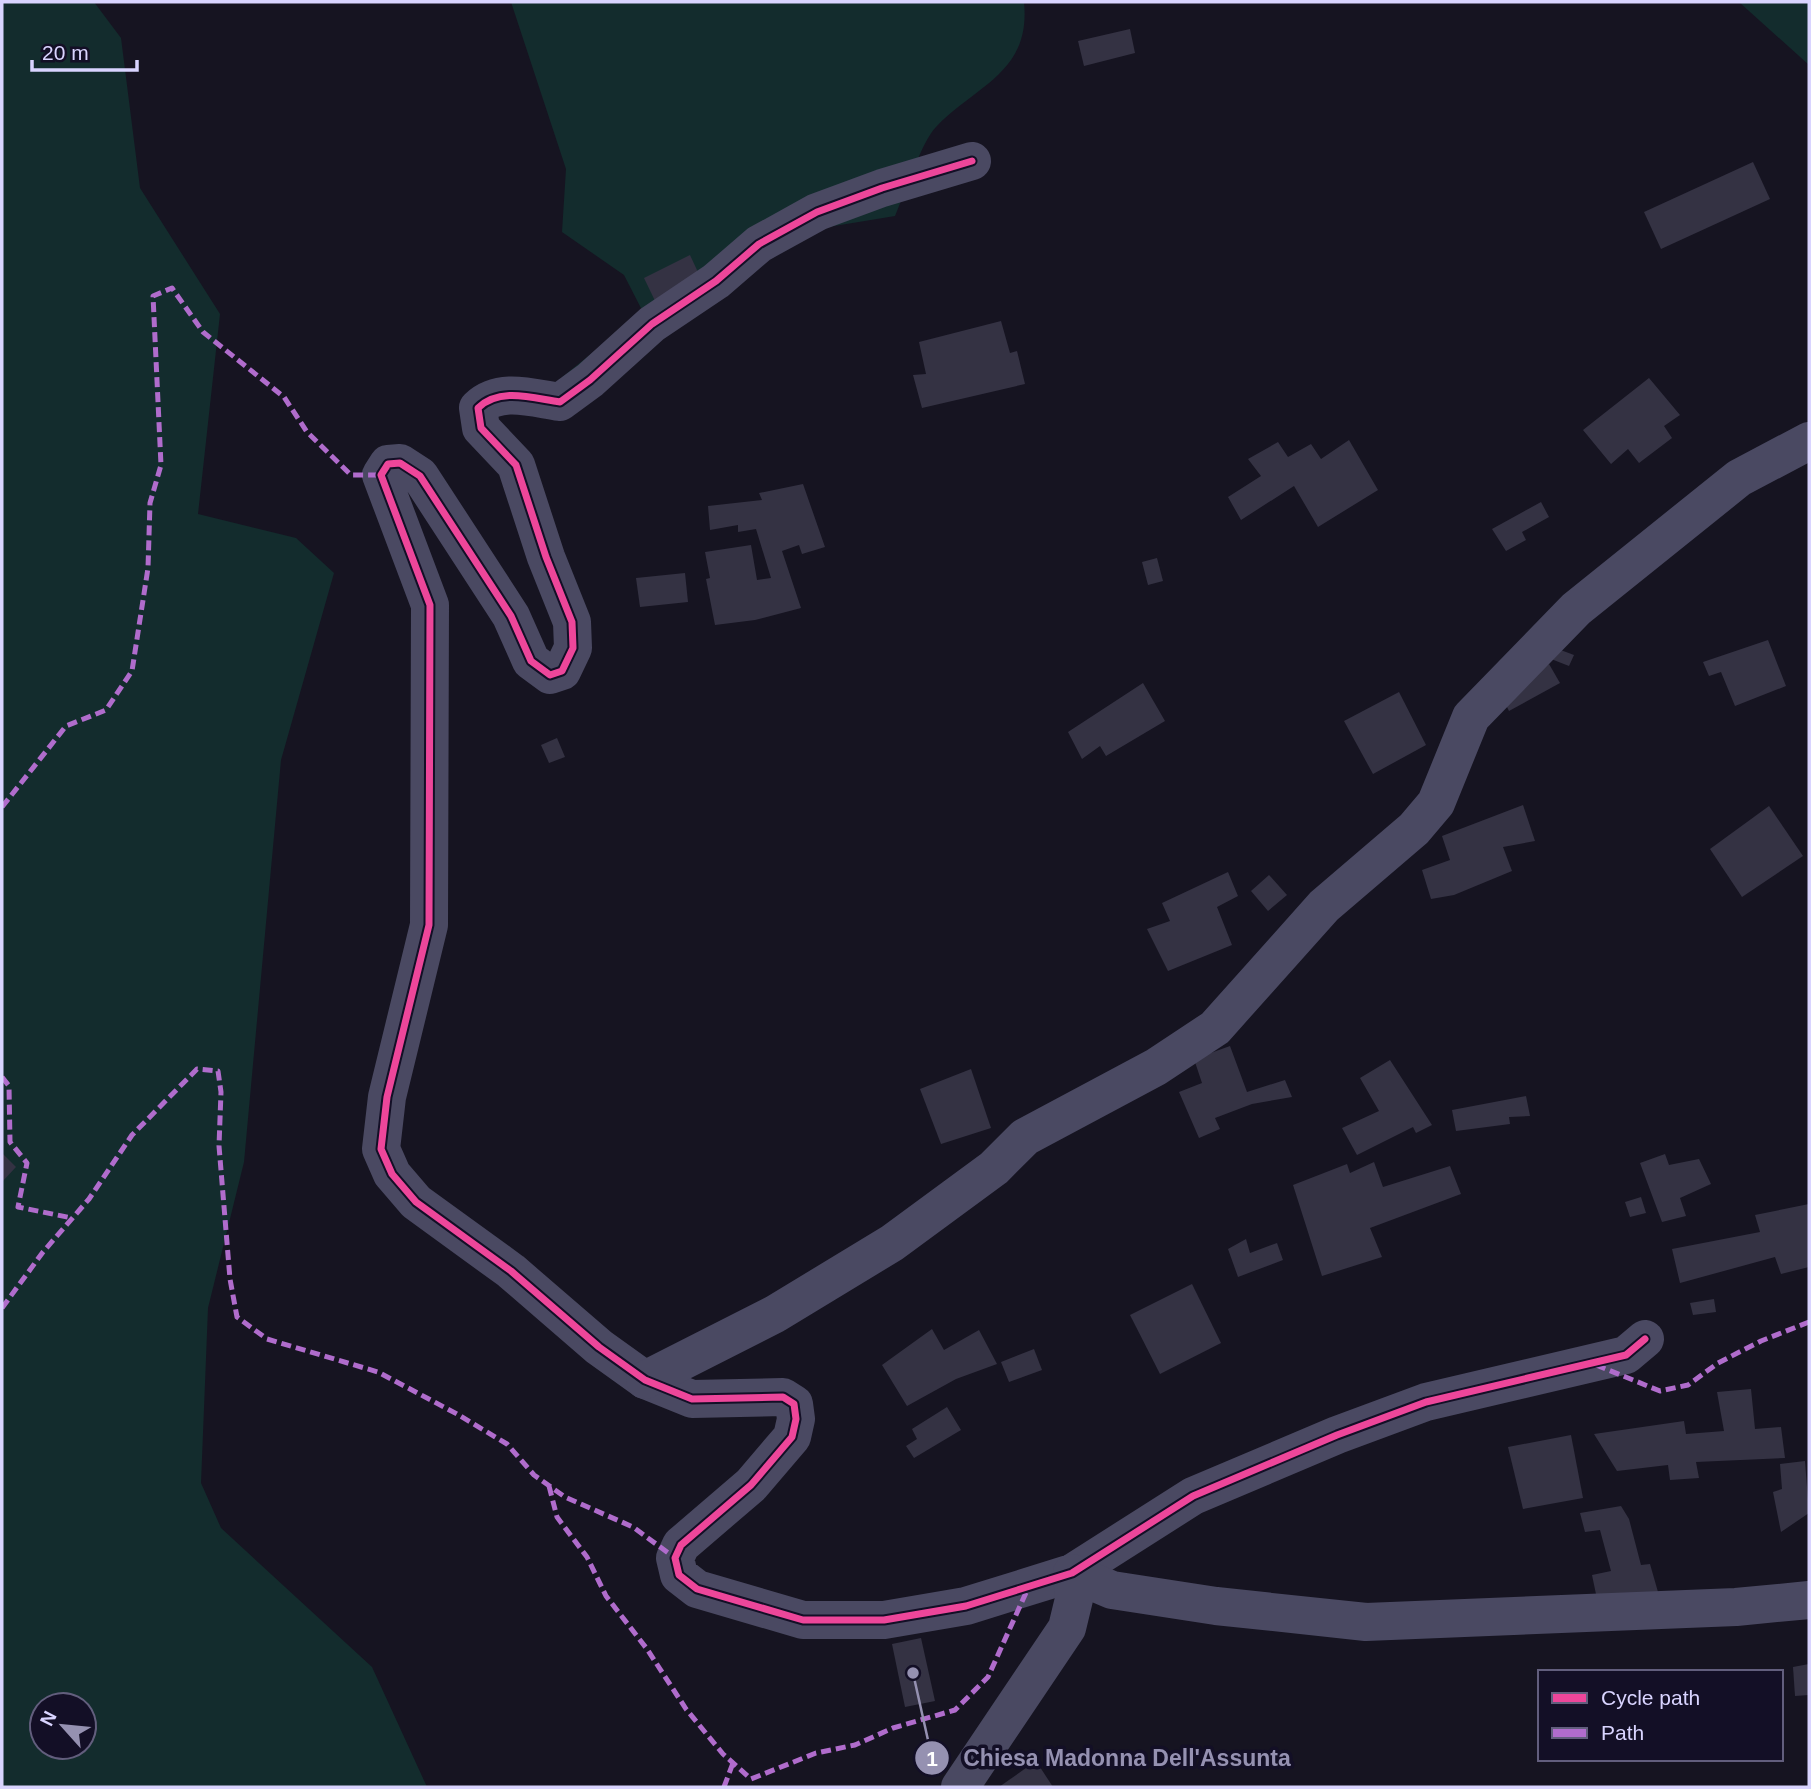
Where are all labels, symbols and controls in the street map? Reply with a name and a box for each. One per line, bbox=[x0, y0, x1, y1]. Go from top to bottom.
scale bar bbox=[32, 28, 136, 72]
text: 20 m bbox=[42, 41, 89, 64]
legend bbox=[1538, 1670, 1783, 1761]
text: Cycle path bbox=[1601, 1686, 1700, 1709]
north arrow bbox=[28, 1691, 98, 1761]
text: N bbox=[36, 1708, 61, 1729]
text: Path bbox=[1601, 1721, 1644, 1744]
callout: Chiesa Madonna Dell'Assunta bbox=[914, 1736, 1305, 1780]
text: Chiesa Madonna Dell'Assunta bbox=[963, 1745, 1291, 1771]
text: 1 bbox=[926, 1747, 938, 1770]

